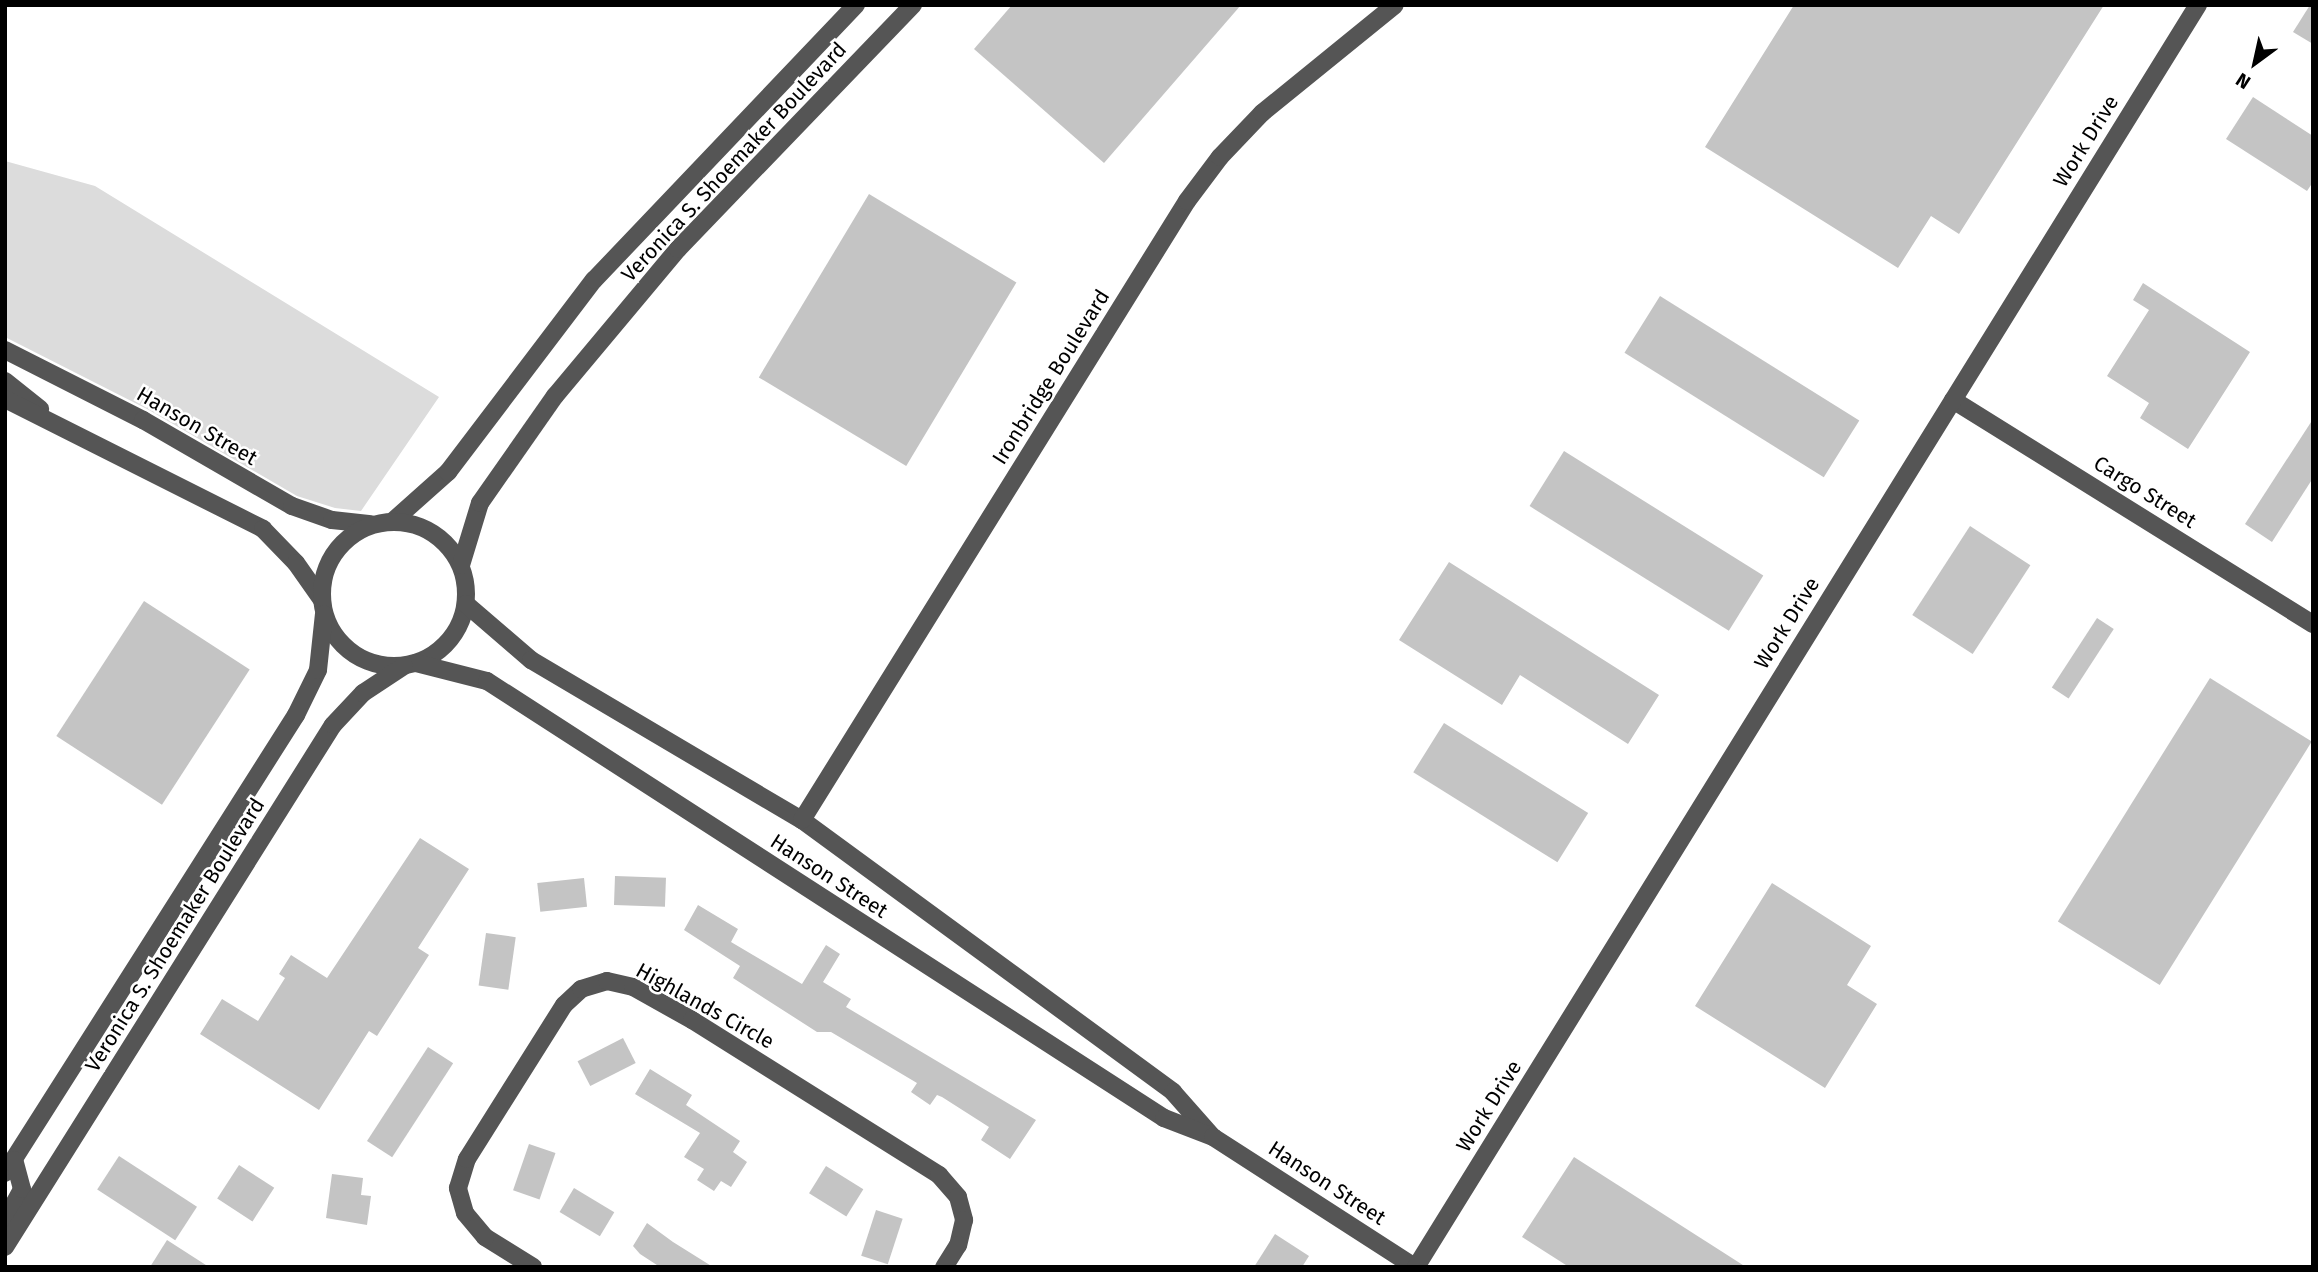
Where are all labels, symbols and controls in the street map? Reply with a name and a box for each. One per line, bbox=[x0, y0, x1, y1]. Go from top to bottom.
north arrow bbox=[2220, 28, 2290, 98]
street label: Veronica S. Shoemaker Boulevard bbox=[616, 37, 852, 287]
text: N bbox=[2232, 68, 2255, 94]
street label: Work Drive bbox=[2048, 91, 2124, 191]
street label: Ironbridge Boulevard bbox=[987, 285, 1115, 469]
street label: Hanson Street bbox=[132, 381, 262, 471]
street label: Cargo Street bbox=[2089, 451, 2201, 533]
street label: Work Drive bbox=[1749, 573, 1825, 673]
street label: Veronica S. Shoemaker Boulevard bbox=[80, 793, 270, 1077]
street label: Hanson Street bbox=[766, 829, 892, 923]
street label: Highlands Circle bbox=[632, 958, 778, 1054]
street label: Work Drive bbox=[1451, 1056, 1527, 1156]
street label: Hanson Street bbox=[1264, 1136, 1390, 1230]

